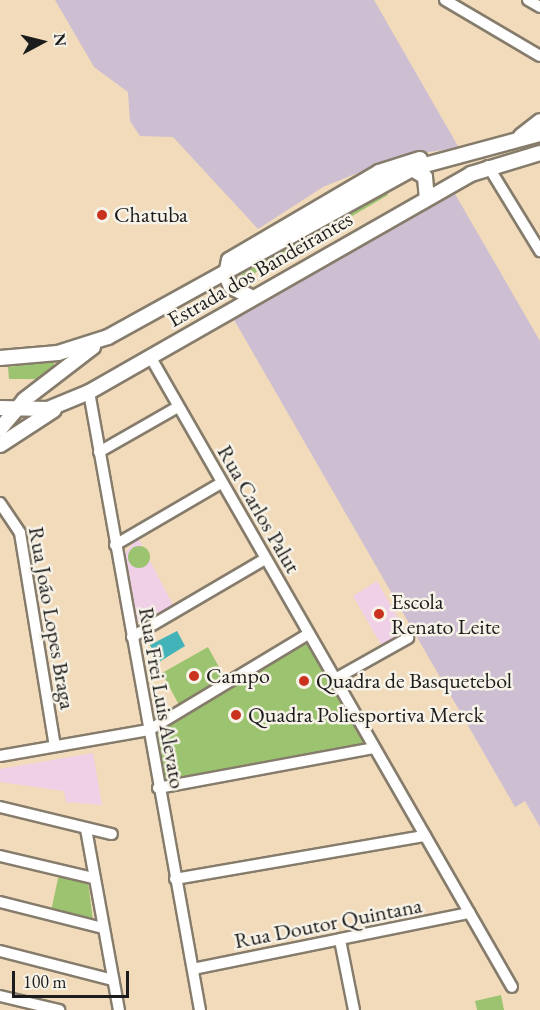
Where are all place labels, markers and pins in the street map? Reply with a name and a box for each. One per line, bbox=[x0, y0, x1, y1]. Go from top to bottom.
place label: Chatuba bbox=[114, 202, 188, 228]
marker: Chatuba bbox=[95, 208, 109, 222]
place label: Escola Renato Leite bbox=[391, 588, 500, 640]
marker: Escola Renato Leite bbox=[372, 607, 386, 621]
place label: Campo bbox=[206, 663, 270, 689]
place label: Quadra de Basquetebol bbox=[316, 668, 512, 694]
marker: Campo bbox=[187, 669, 201, 683]
marker: Quadra de Basquetebol bbox=[297, 674, 311, 688]
place label: Quadra Poliesportiva Merck bbox=[248, 702, 484, 728]
marker: Quadra Poliesportiva Merck bbox=[229, 708, 243, 722]

